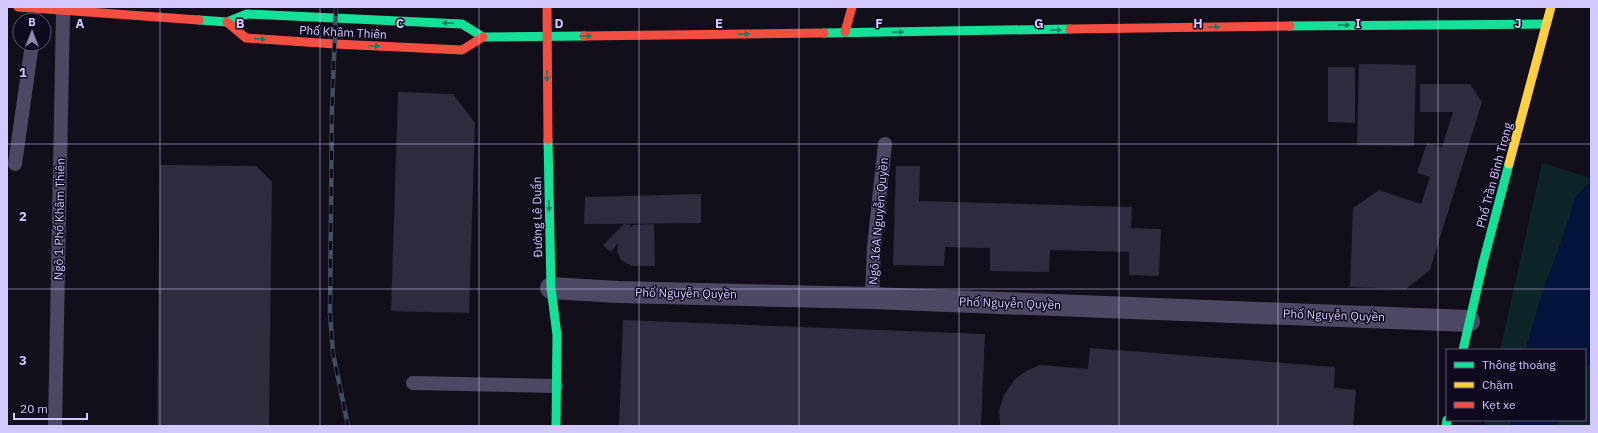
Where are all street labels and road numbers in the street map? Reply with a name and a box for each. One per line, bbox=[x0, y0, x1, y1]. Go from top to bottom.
street label: Phố Khâm Thiên bbox=[299, 22, 387, 42]
street label: Phố Trần Bình Trọng bbox=[1473, 120, 1515, 229]
street label: Ngõ 16A Nguyễn Quyền bbox=[865, 157, 891, 285]
street label: Ngõ 1 Phố Khâm Thiên bbox=[50, 158, 68, 280]
street label: Đường Lê Duẩn bbox=[529, 176, 545, 258]
street label: Phố Nguyễn Quyền bbox=[635, 285, 737, 301]
street label: Phố Nguyễn Quyền bbox=[959, 294, 1061, 312]
street label: Phố Nguyễn Quyền bbox=[1283, 306, 1385, 324]

